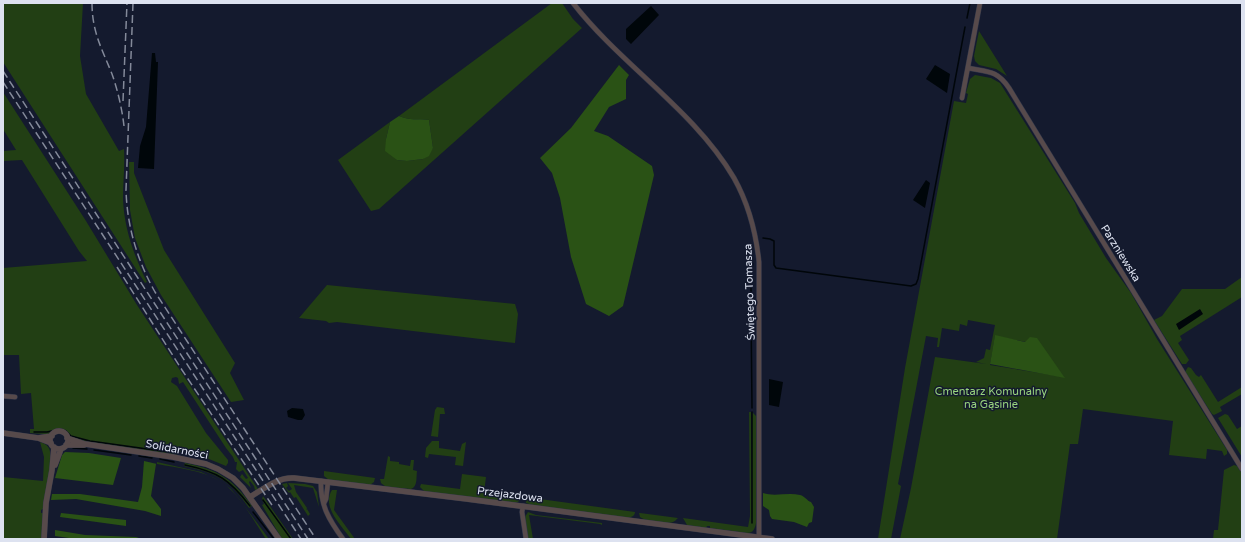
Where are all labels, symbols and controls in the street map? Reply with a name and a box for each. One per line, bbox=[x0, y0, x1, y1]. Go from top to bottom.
street label: Parzniewska bbox=[1098, 222, 1143, 284]
street label: Świętego Tomasza bbox=[740, 243, 758, 341]
park label: Cmentarz Komunalny na Gąsinie bbox=[935, 385, 1047, 411]
street label: Solidarności bbox=[144, 437, 209, 462]
street label: Przejazdowa bbox=[476, 484, 544, 505]

